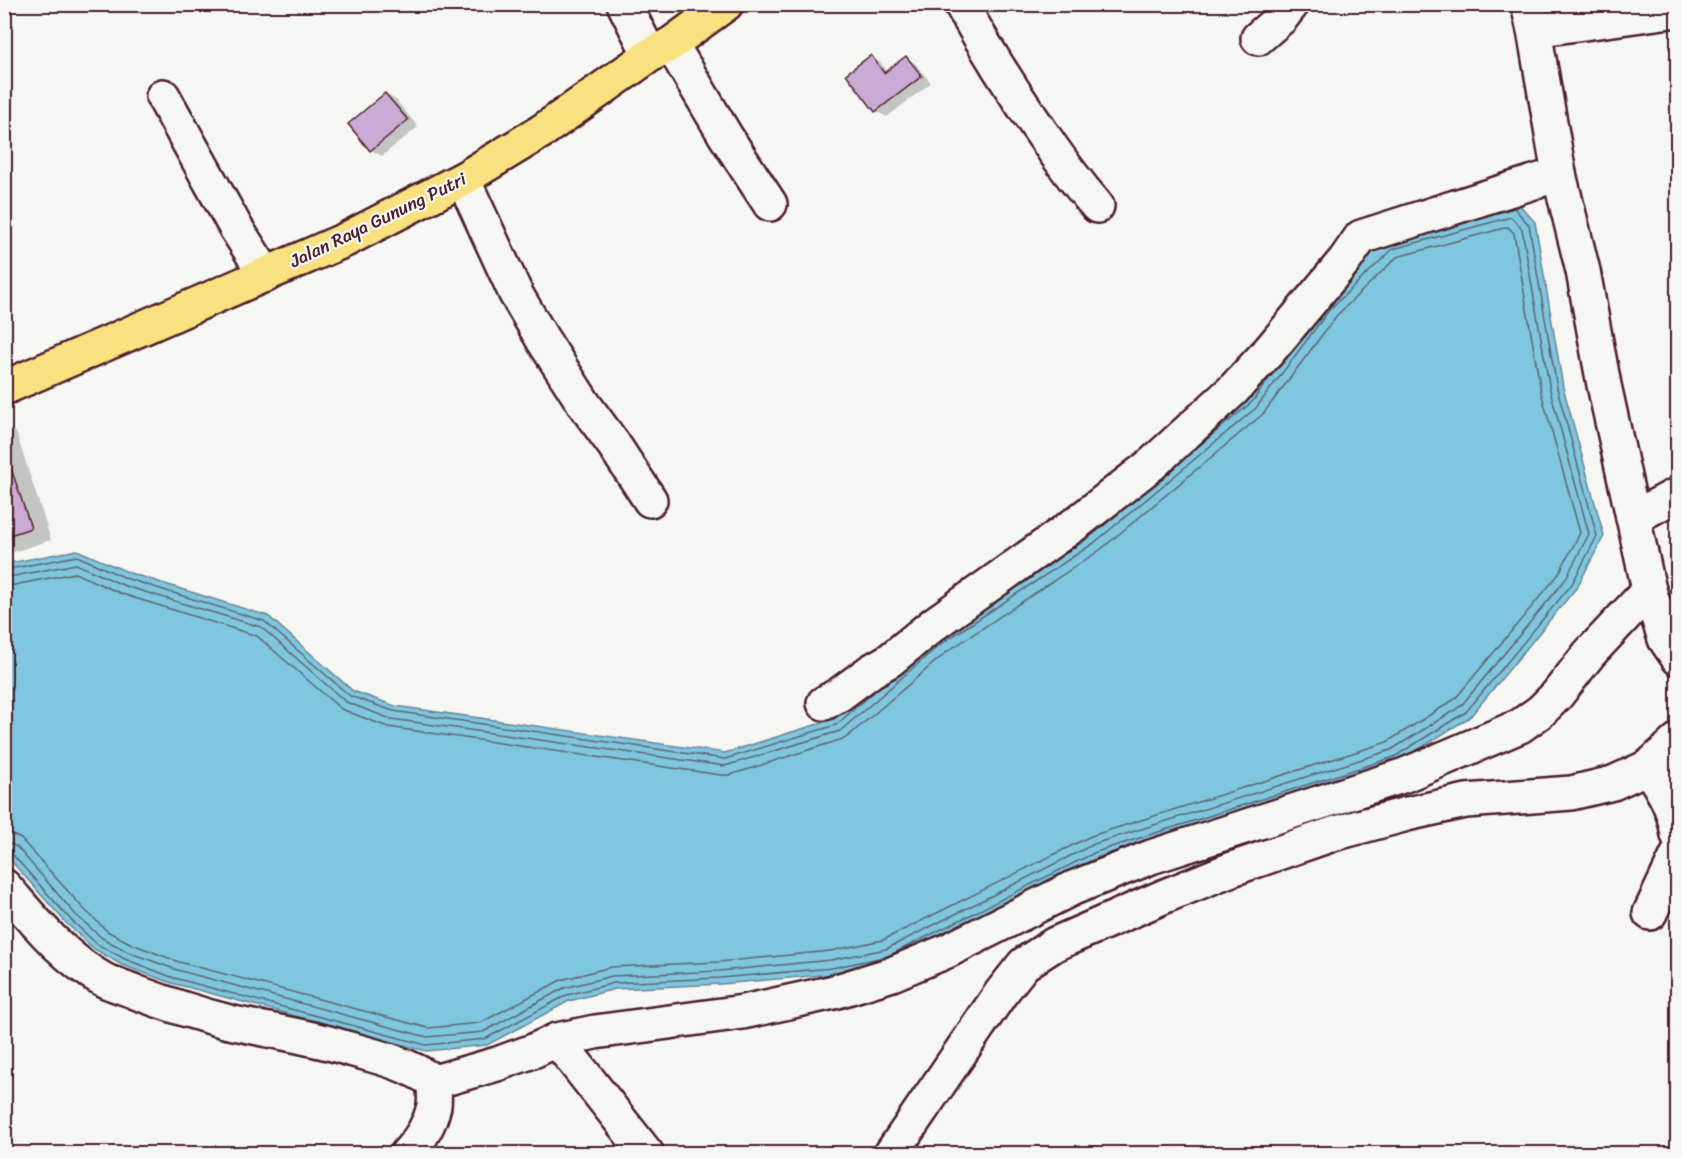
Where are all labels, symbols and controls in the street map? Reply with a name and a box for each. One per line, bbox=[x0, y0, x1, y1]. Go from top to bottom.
street label: Jalan Raya Gunung Putri bbox=[283, 163, 473, 277]

